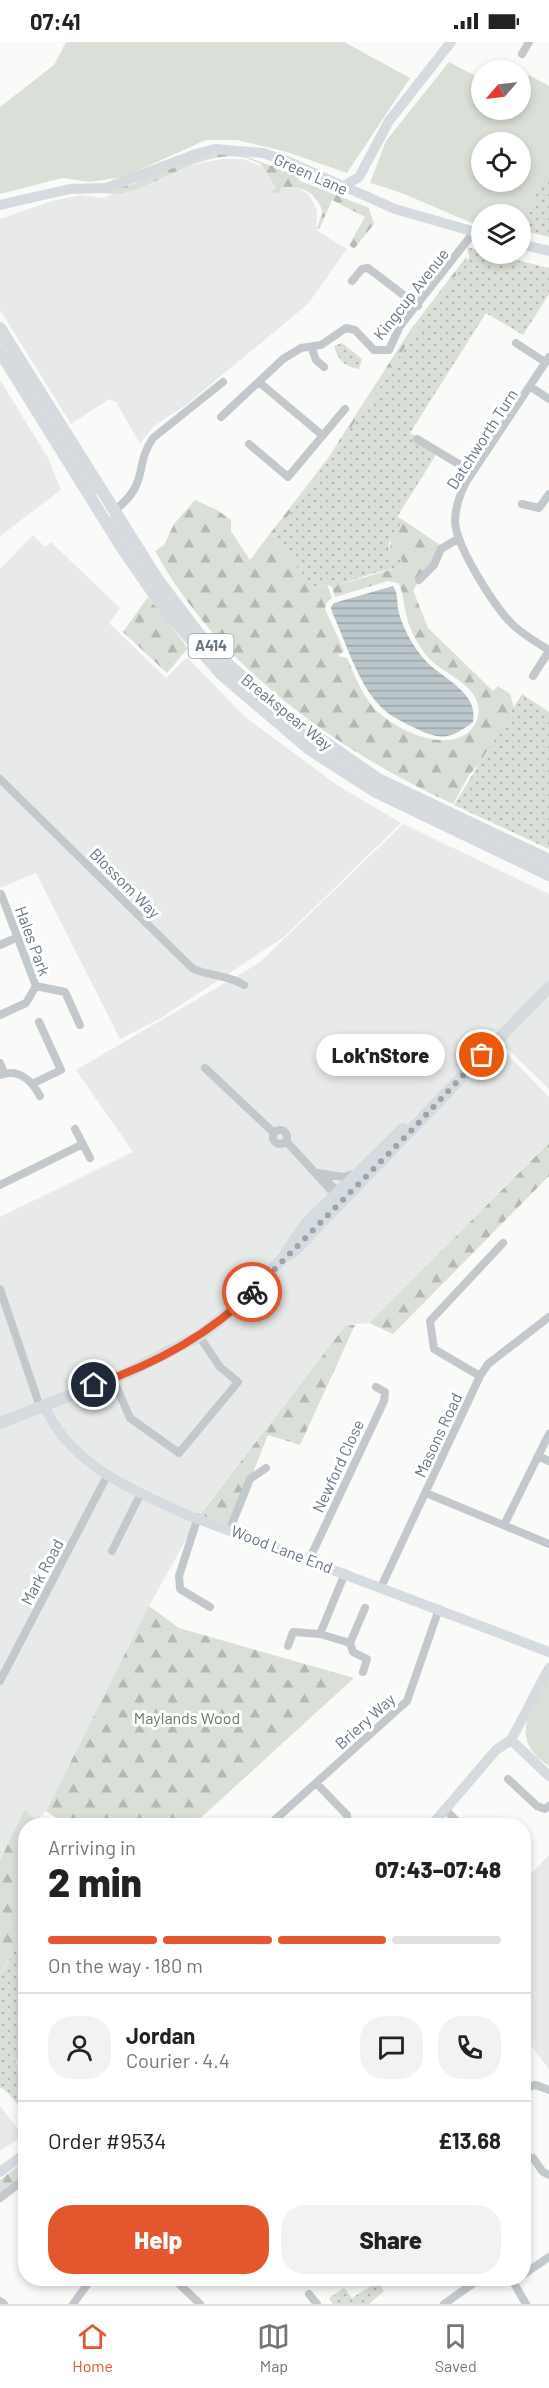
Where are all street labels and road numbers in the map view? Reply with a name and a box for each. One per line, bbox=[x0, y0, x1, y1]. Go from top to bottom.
street label: Green Lane bbox=[271, 149, 351, 198]
street label: Kingcup Avenue bbox=[369, 244, 452, 343]
street label: Datchworth Turn bbox=[442, 385, 521, 492]
road number: A414 bbox=[188, 634, 234, 658]
street label: Breakspear Way bbox=[238, 669, 337, 754]
street label: Blossom Way bbox=[86, 844, 165, 922]
street label: Hales Park bbox=[12, 903, 55, 978]
street label: Masons Road bbox=[410, 1390, 465, 1480]
street label: Newford Close bbox=[308, 1416, 367, 1515]
street label: Wood Lane End bbox=[229, 1520, 336, 1577]
street label: Mark Road bbox=[16, 1535, 67, 1608]
street label: Briery Way bbox=[331, 1688, 399, 1752]

